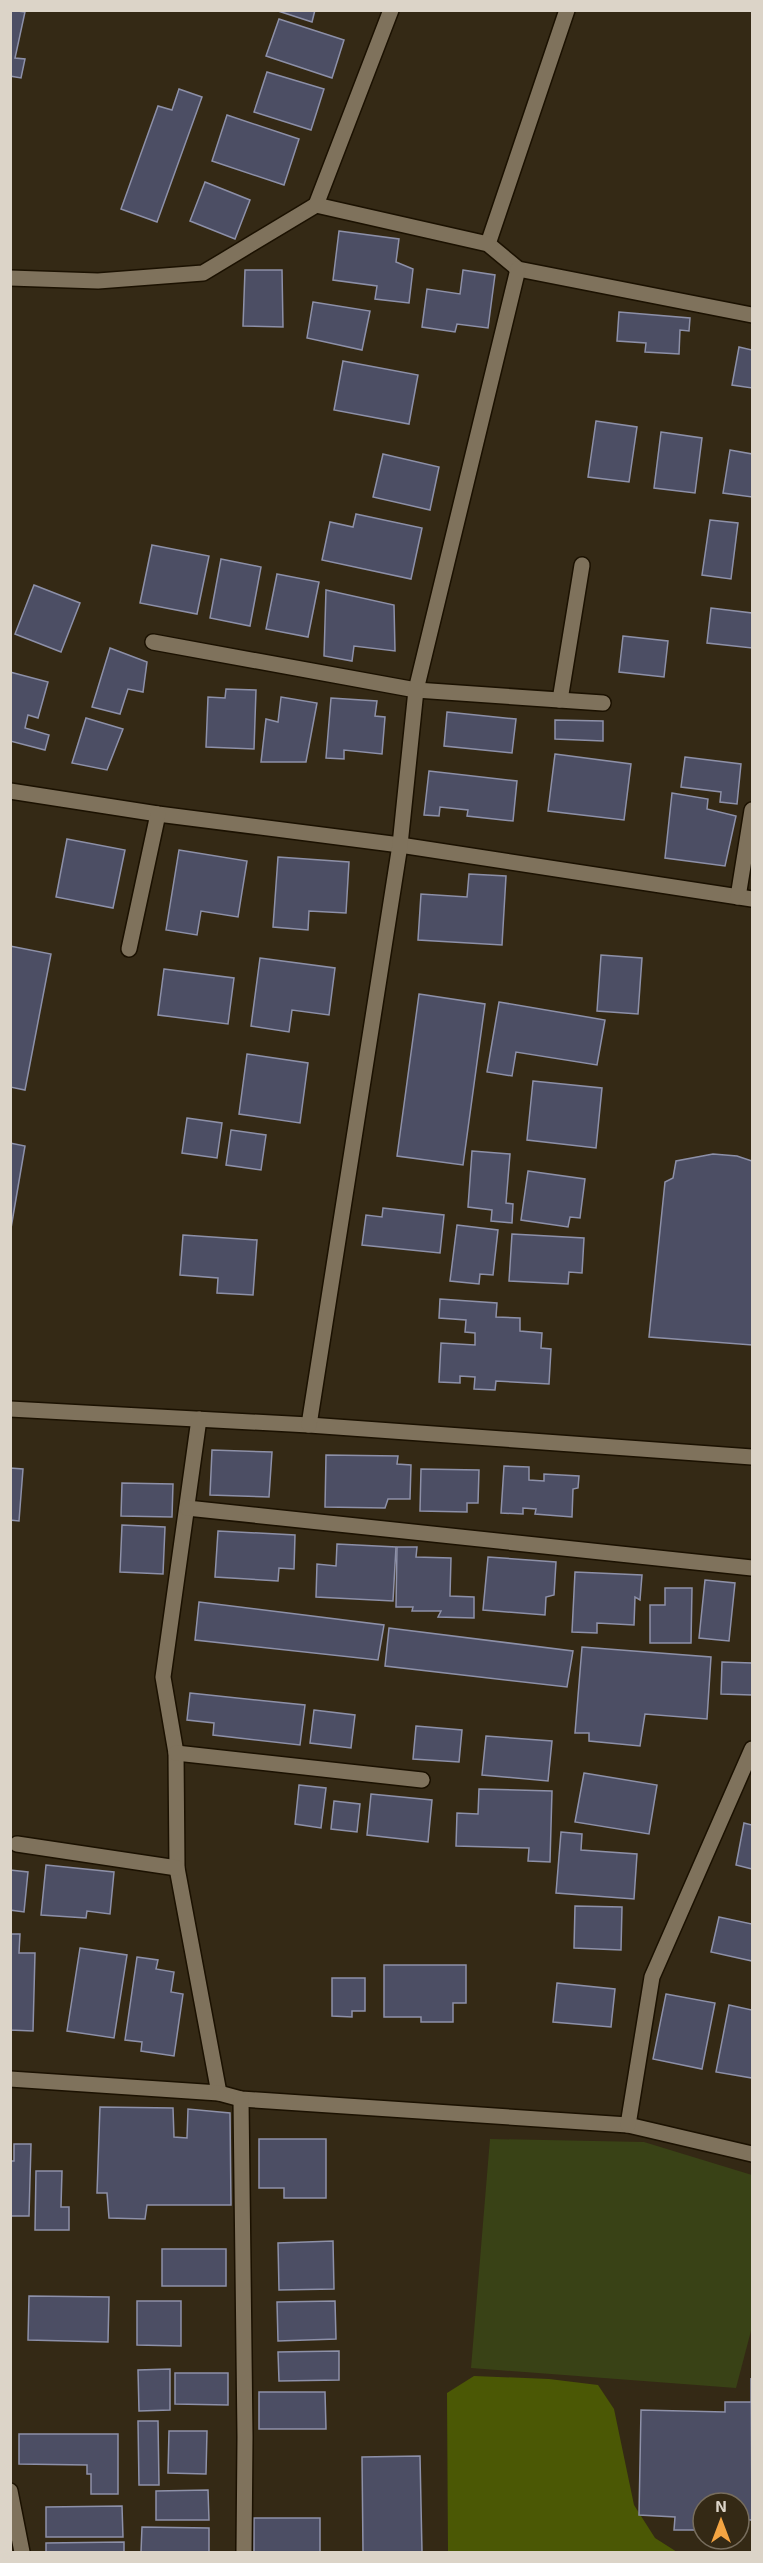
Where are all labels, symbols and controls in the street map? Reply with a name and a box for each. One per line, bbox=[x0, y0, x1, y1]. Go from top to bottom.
north arrow bbox=[691, 2491, 751, 2551]
text: N bbox=[715, 2496, 727, 2515]

